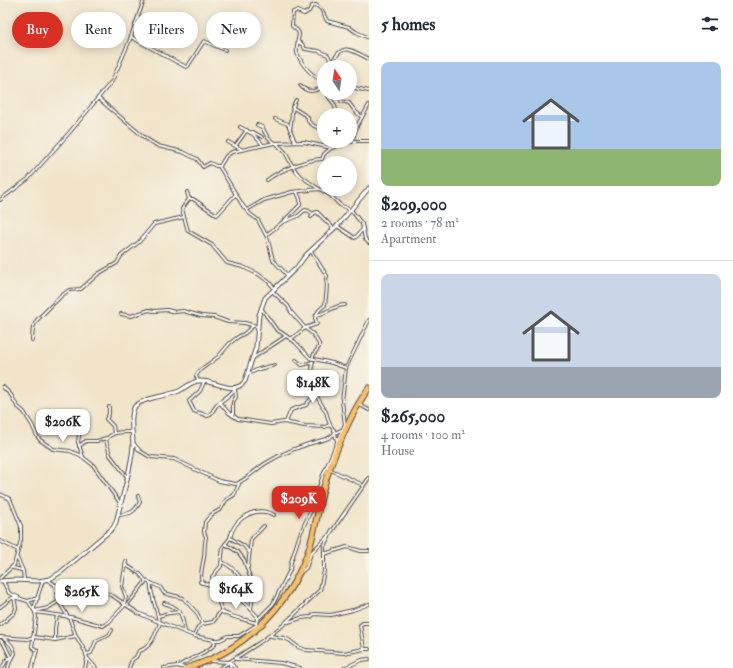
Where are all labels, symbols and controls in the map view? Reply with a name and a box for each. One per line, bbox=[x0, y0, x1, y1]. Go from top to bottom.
chip: Buy bbox=[12, 12, 63, 48]
chip: Rent bbox=[71, 12, 126, 48]
chip: Filters bbox=[134, 12, 198, 48]
chip: New bbox=[206, 12, 261, 48]
icon: filters bbox=[699, 13, 721, 35]
text: 5 homes bbox=[381, 14, 435, 35]
north arrow bbox=[317, 60, 357, 100]
map controls bbox=[317, 60, 357, 196]
icon: home bbox=[515, 88, 587, 160]
button: + bbox=[317, 108, 357, 148]
button: − bbox=[317, 156, 357, 196]
text: $209,000 bbox=[381, 194, 447, 215]
text: 2 rooms · 78 m² bbox=[381, 215, 459, 231]
text: Apartment bbox=[381, 231, 437, 247]
icon: home bbox=[515, 300, 587, 372]
pin: $148K bbox=[285, 370, 341, 404]
text: $148K bbox=[296, 375, 330, 391]
text: $265,000 bbox=[381, 406, 445, 427]
pin: $206K bbox=[35, 409, 91, 443]
text: $206K bbox=[45, 414, 81, 430]
text: 4 rooms · 100 m² bbox=[381, 427, 465, 443]
text: House bbox=[381, 443, 414, 459]
pin: $209K bbox=[271, 486, 327, 520]
text: $209K bbox=[281, 491, 317, 507]
pin: $164K bbox=[208, 576, 264, 610]
pin: $265K bbox=[54, 579, 110, 613]
text: $164K bbox=[219, 581, 253, 597]
text: $265K bbox=[64, 584, 100, 600]

